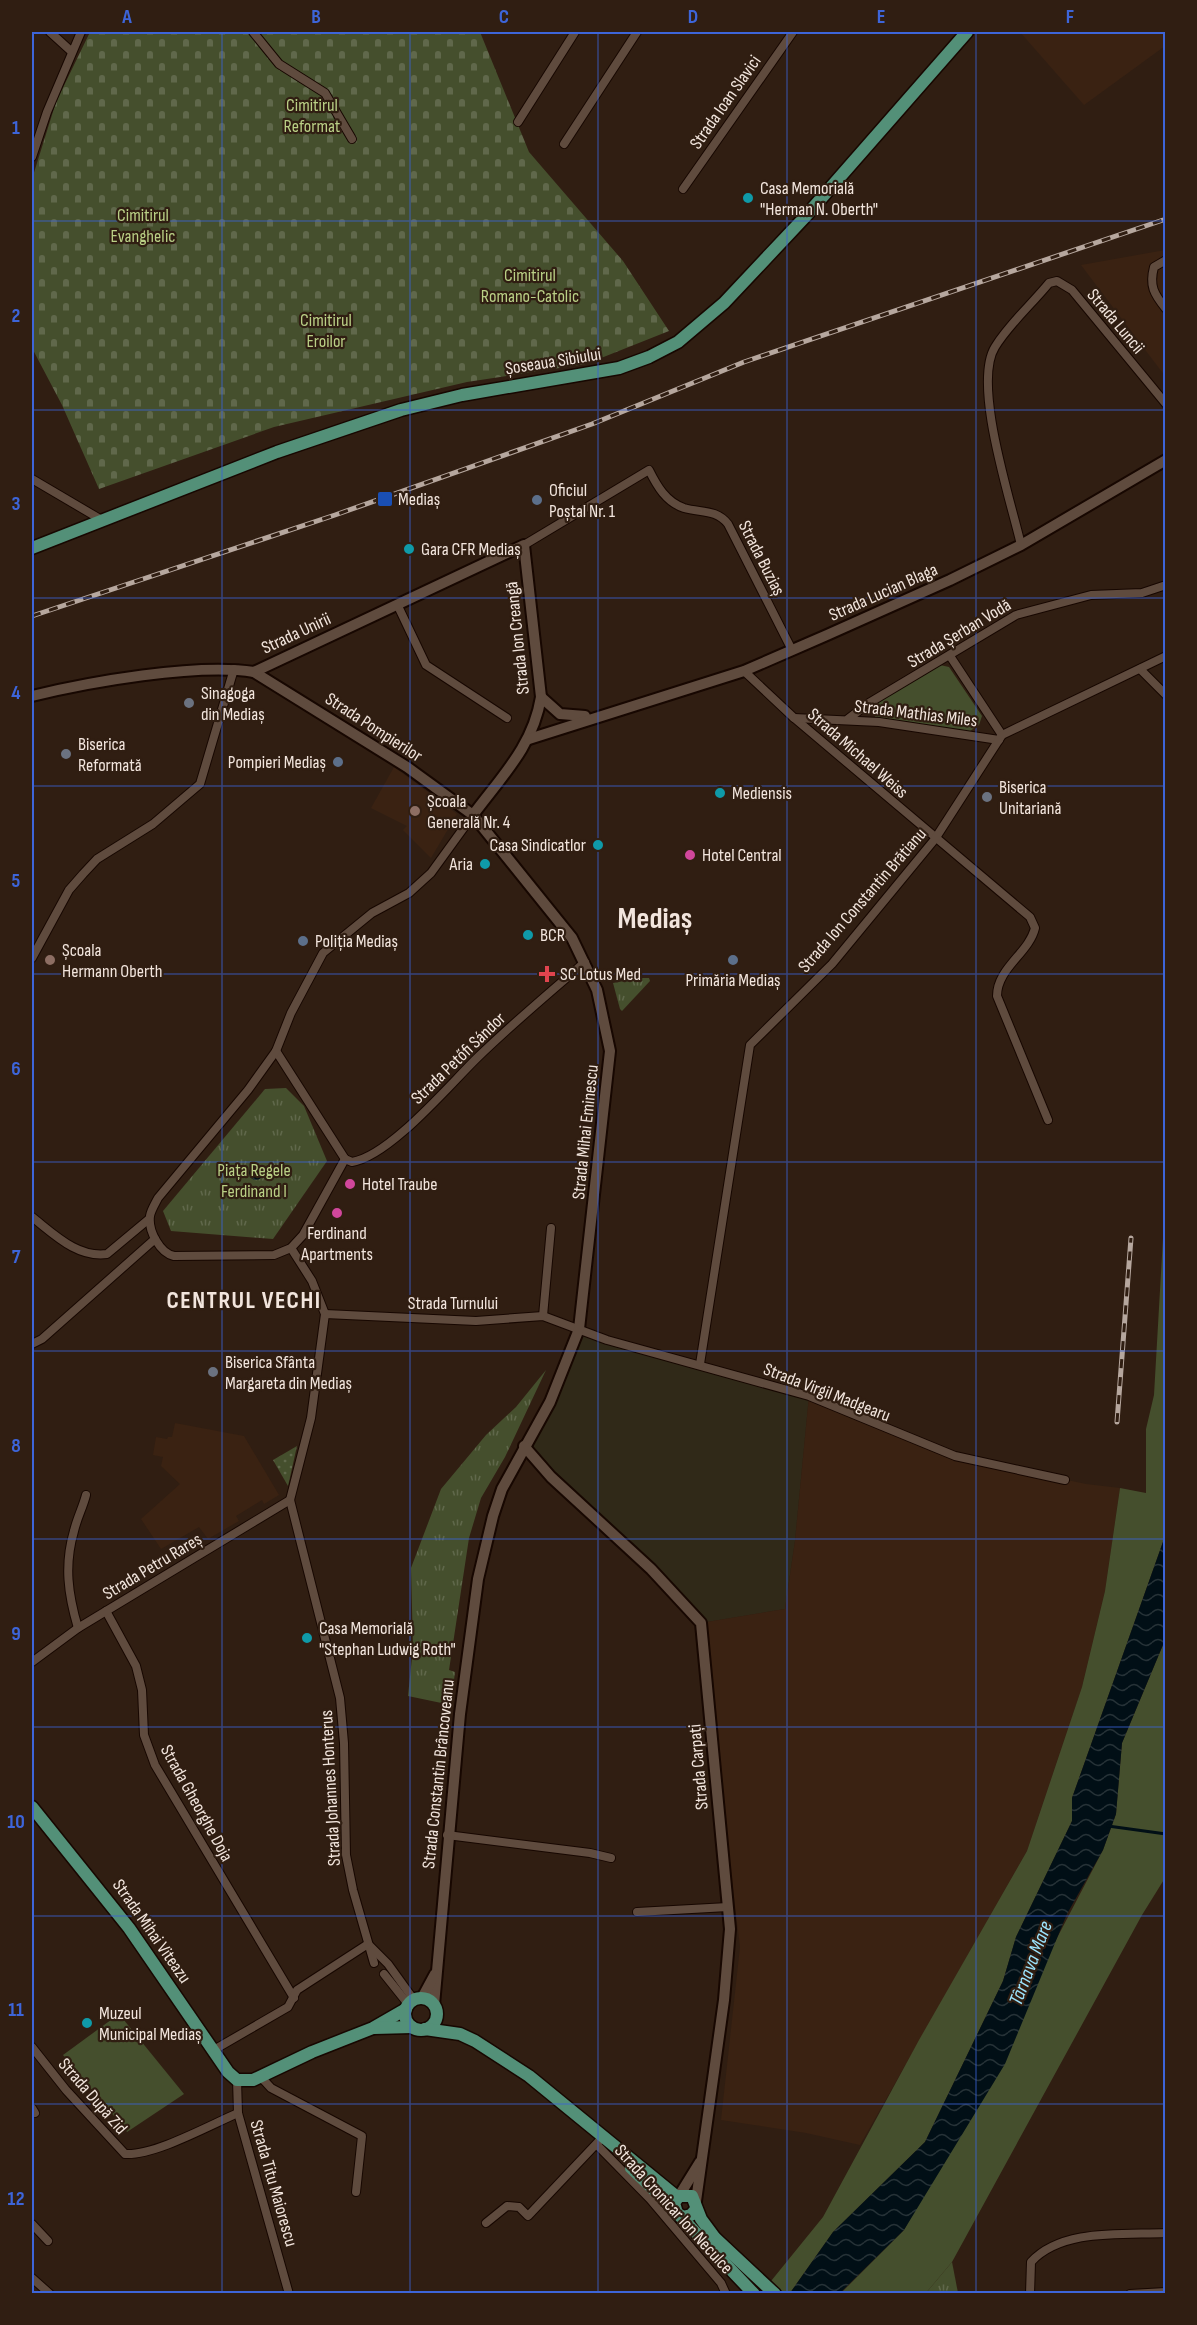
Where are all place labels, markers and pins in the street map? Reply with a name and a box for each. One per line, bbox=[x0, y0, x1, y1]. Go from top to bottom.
place label: Casa Memorială "Herman N. Oberth" bbox=[760, 178, 878, 220]
marker: Casa Memorială "Herman N. Oberth" bbox=[741, 191, 755, 205]
place label: Oficiul Poștal Nr. 1 bbox=[549, 480, 616, 522]
place label: Mediaș bbox=[398, 489, 440, 510]
marker: Mediaș bbox=[376, 490, 394, 508]
marker: Oficiul Poștal Nr. 1 bbox=[530, 493, 544, 507]
place label: Gara CFR Mediaș bbox=[421, 539, 521, 560]
marker: Gara CFR Mediaș bbox=[402, 542, 416, 556]
place label: Sinagoga din Mediaș bbox=[201, 683, 265, 725]
marker: Sinagoga din Mediaș bbox=[182, 696, 196, 710]
place label: Biserica Reformată bbox=[78, 734, 142, 776]
marker: Biserica Reformată bbox=[59, 747, 73, 761]
place label: Pompieri Mediaș bbox=[228, 752, 326, 773]
marker: Pompieri Mediaș bbox=[331, 755, 345, 769]
place label: Biserica Unitariană bbox=[999, 777, 1061, 819]
place label: Mediensis bbox=[732, 783, 792, 804]
marker: Mediensis bbox=[713, 786, 727, 800]
marker: Biserica Unitariană bbox=[980, 790, 994, 804]
place label: Școala Generală Nr. 4 bbox=[427, 791, 511, 833]
marker: Școala Generală Nr. 4 bbox=[408, 804, 422, 818]
place label: Casa Sindicatlor bbox=[489, 835, 586, 856]
marker: Casa Sindicatlor bbox=[591, 838, 605, 852]
place label: Hotel Central bbox=[702, 845, 782, 866]
marker: Hotel Central bbox=[683, 848, 697, 862]
place label: Aria bbox=[449, 854, 473, 875]
marker: Aria bbox=[478, 857, 492, 871]
place label: BCR bbox=[540, 925, 565, 946]
marker: BCR bbox=[521, 928, 535, 942]
place label: Poliția Mediaș bbox=[315, 931, 398, 952]
marker: Poliția Mediaș bbox=[296, 934, 310, 948]
place label: Școala Hermann Oberth bbox=[62, 940, 162, 982]
marker: Școala Hermann Oberth bbox=[43, 953, 57, 967]
marker: Primăria Mediaș bbox=[726, 953, 740, 967]
place label: SC Lotus Med bbox=[560, 964, 641, 985]
marker: SC Lotus Med bbox=[538, 965, 556, 983]
place label: Primăria Mediaș bbox=[685, 970, 781, 991]
place label: Hotel Traube bbox=[362, 1174, 437, 1195]
marker: Hotel Traube bbox=[343, 1177, 357, 1191]
marker: Ferdinand Apartments bbox=[330, 1206, 344, 1220]
place label: Ferdinand Apartments bbox=[300, 1223, 373, 1265]
place label: Biserica Sfânta Margareta din Mediaș bbox=[225, 1352, 352, 1394]
marker: Biserica Sfânta Margareta din Mediaș bbox=[206, 1365, 220, 1379]
place label: Casa Memorială "Stephan Ludwig Roth" bbox=[319, 1618, 456, 1660]
marker: Casa Memorială "Stephan Ludwig Roth" bbox=[300, 1631, 314, 1645]
place label: Muzeul Municipal Mediaș bbox=[99, 2003, 202, 2045]
marker: Muzeul Municipal Mediaș bbox=[80, 2016, 94, 2030]

